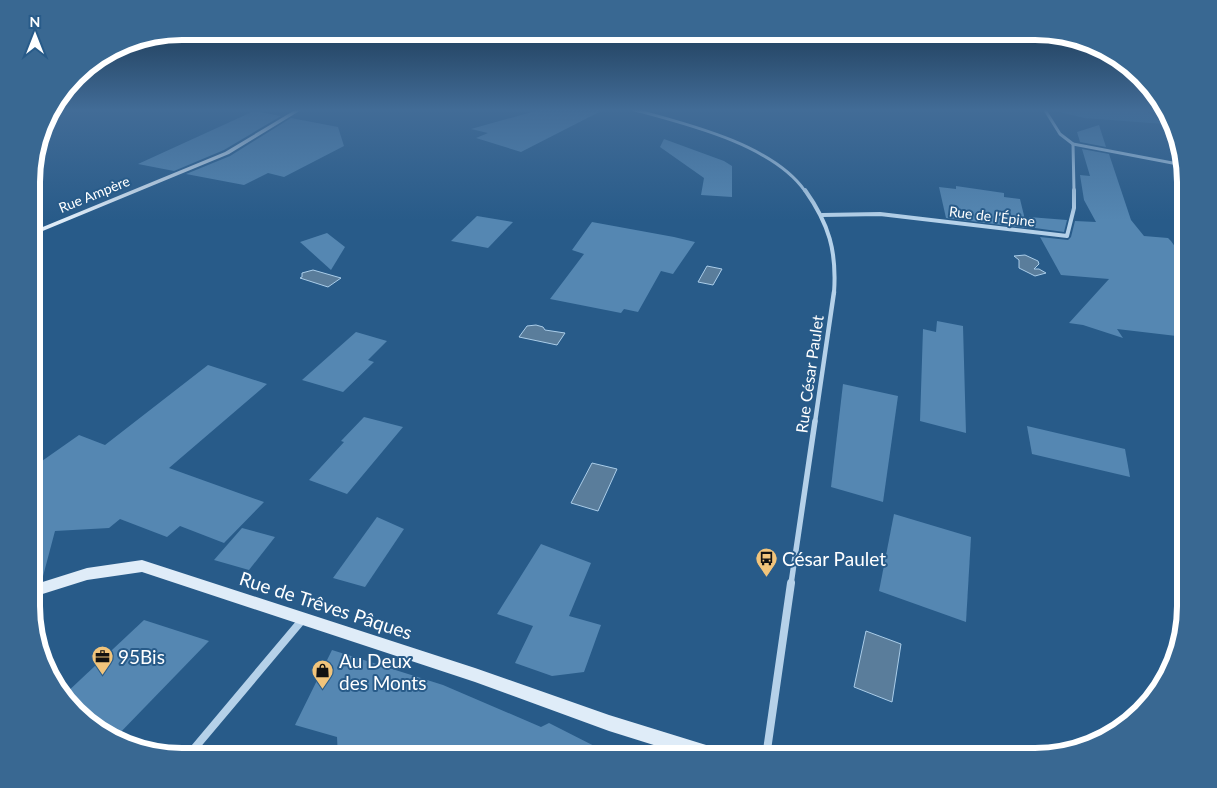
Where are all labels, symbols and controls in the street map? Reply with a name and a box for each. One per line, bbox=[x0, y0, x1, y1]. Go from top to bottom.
north arrow bbox=[10, 10, 60, 60]
text: N bbox=[30, 13, 40, 30]
street label: Rue Ampère bbox=[56, 172, 132, 216]
street label: Rue de l'Épine bbox=[948, 202, 1036, 230]
street label: Rue César Paulet bbox=[791, 314, 827, 434]
bus stop icon: César Paulet bbox=[754, 546, 778, 577]
place label: César Paulet bbox=[782, 547, 886, 570]
street label: Rue de Trêves Pâques bbox=[237, 566, 415, 644]
office icon: 95Bis bbox=[90, 644, 114, 675]
place label: 95Bis bbox=[118, 645, 165, 668]
place label: Au Deux des Monts bbox=[339, 649, 426, 694]
shop icon: Au Deux des Monts bbox=[311, 659, 335, 690]

